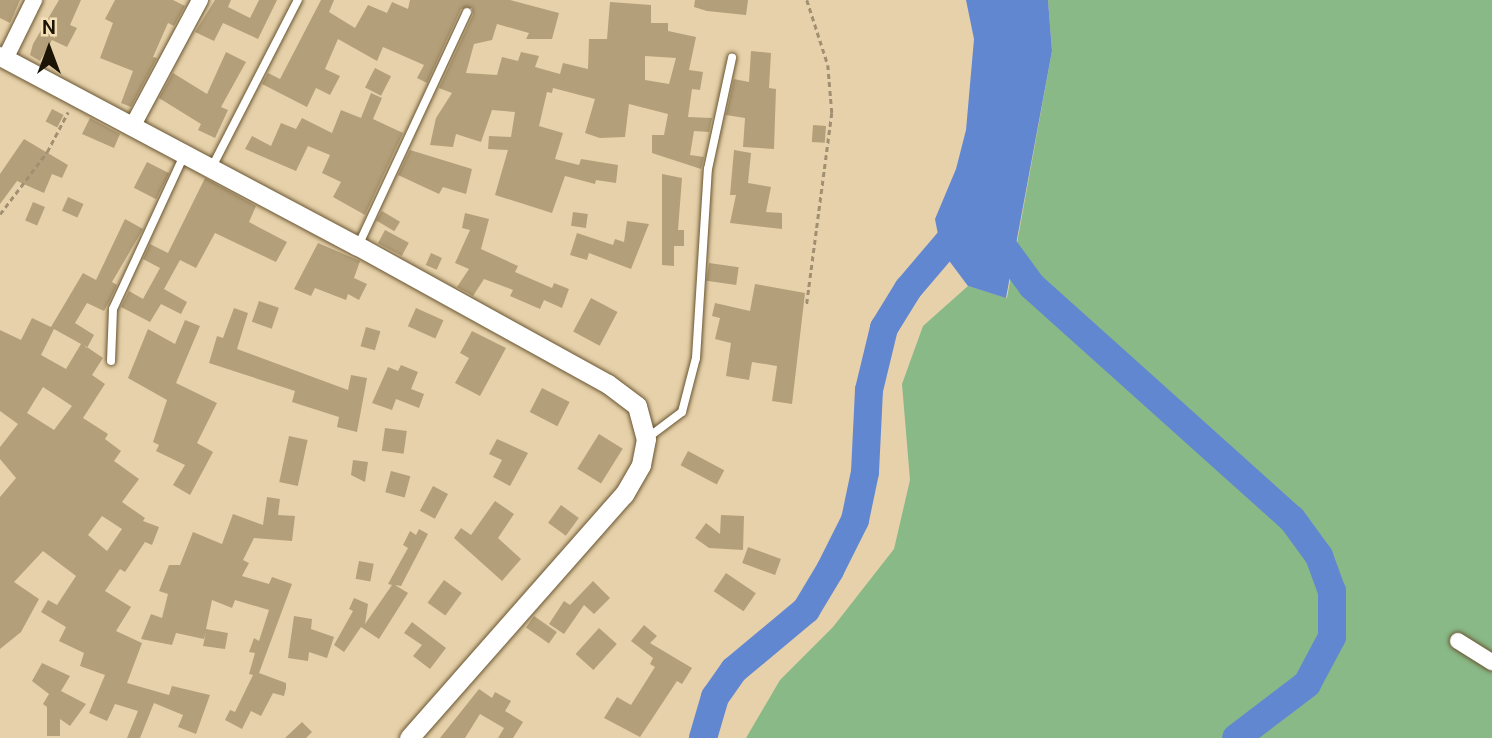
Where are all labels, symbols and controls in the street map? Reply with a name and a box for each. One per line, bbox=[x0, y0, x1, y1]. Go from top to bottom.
north arrow bbox=[14, 14, 84, 84]
text: N bbox=[42, 15, 56, 40]

